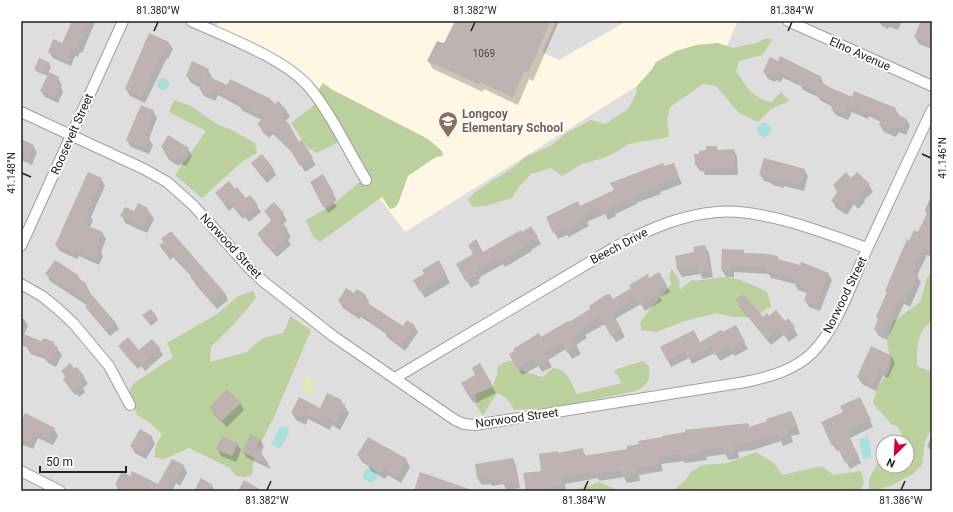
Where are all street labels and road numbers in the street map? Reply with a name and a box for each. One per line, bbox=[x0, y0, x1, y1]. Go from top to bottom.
street label: Elno Avenue bbox=[827, 34, 893, 74]
street label: Roosevelt Street bbox=[48, 91, 96, 177]
street label: Norwood Street bbox=[197, 211, 265, 281]
street label: Beech Drive bbox=[588, 225, 650, 267]
street label: Norwood Street bbox=[820, 254, 870, 336]
street label: Norwood Street bbox=[475, 405, 559, 431]

